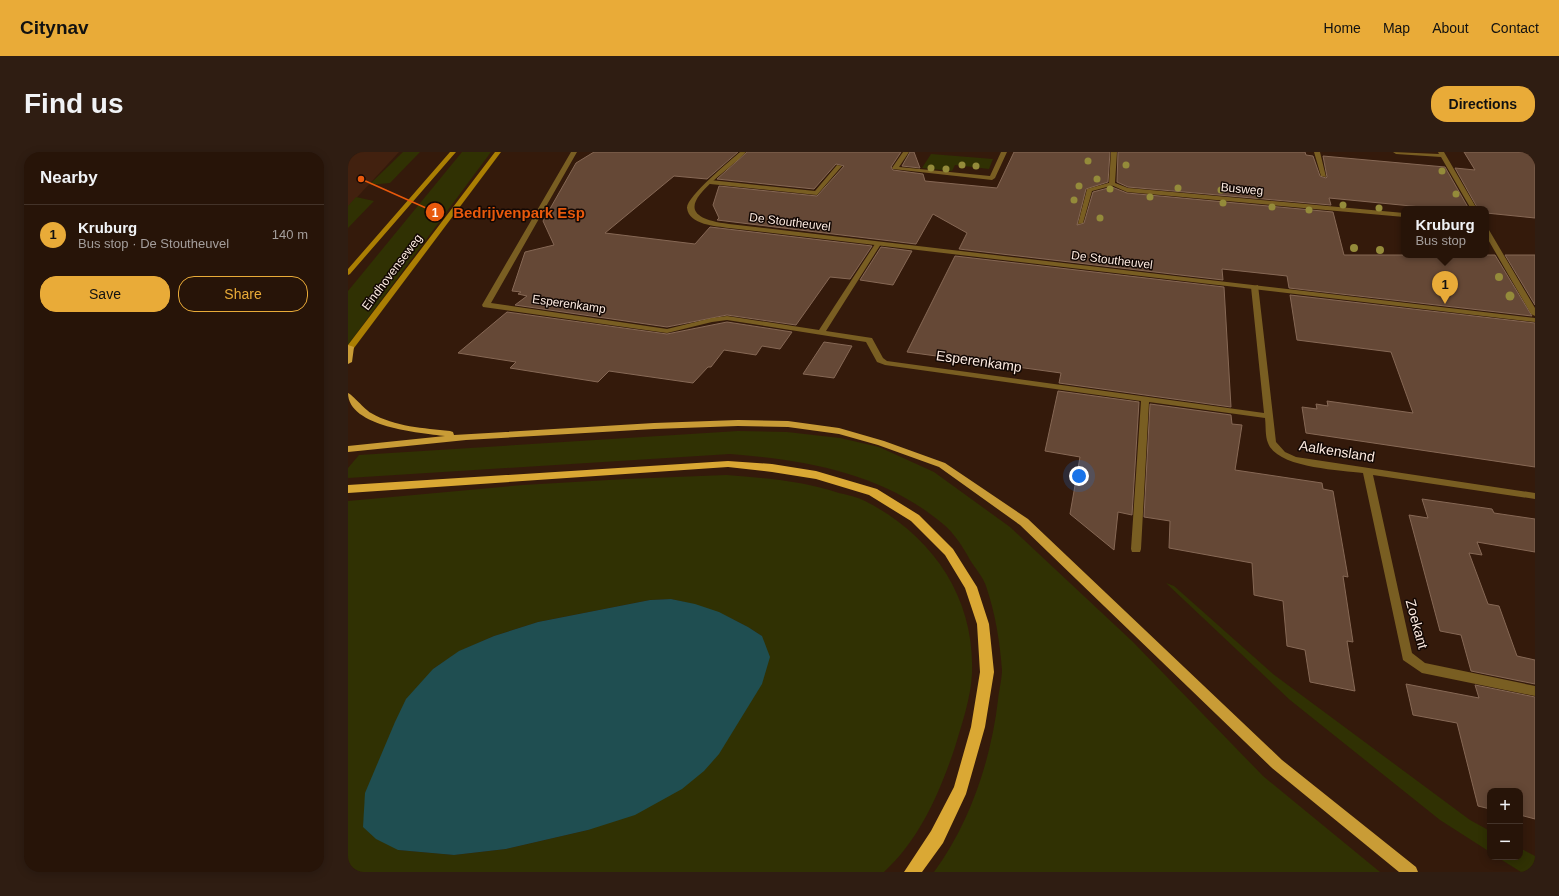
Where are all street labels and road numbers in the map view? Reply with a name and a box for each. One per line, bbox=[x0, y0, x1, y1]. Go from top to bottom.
street label: Busweg bbox=[1220, 180, 1264, 198]
street label: De Stoutheuvel bbox=[748, 210, 832, 234]
street label: Eindhovenseweg bbox=[359, 231, 425, 313]
street label: De Stoutheuvel bbox=[1070, 248, 1154, 272]
street label: Esperenkamp bbox=[531, 292, 607, 316]
street label: Esperenkamp bbox=[935, 347, 1023, 375]
street label: Aalkensland bbox=[1298, 437, 1376, 465]
street label: Zoekant bbox=[1403, 597, 1431, 651]

